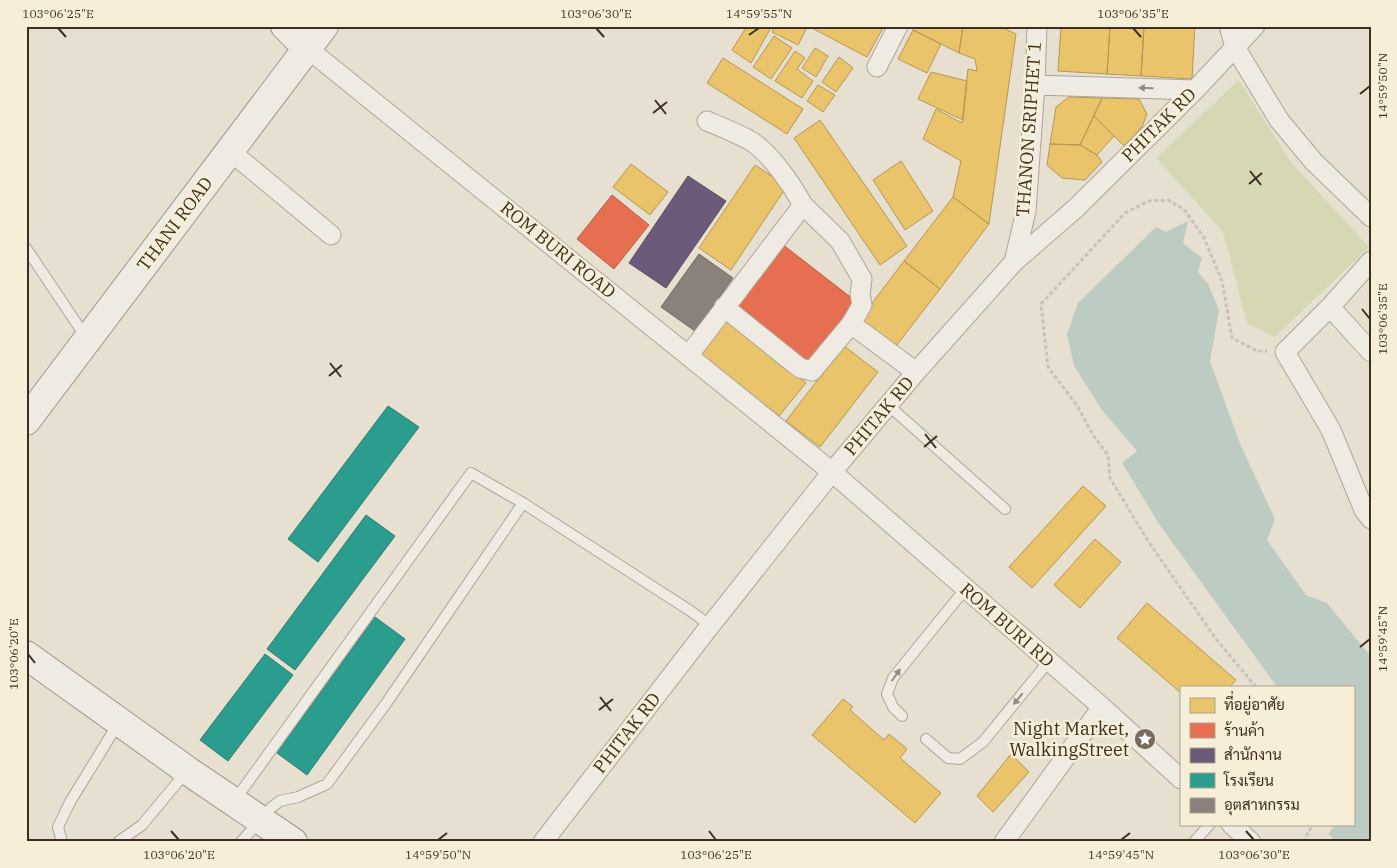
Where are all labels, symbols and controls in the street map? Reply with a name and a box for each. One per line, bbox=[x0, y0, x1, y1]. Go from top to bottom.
text: 103°06'25"E bbox=[22, 6, 94, 21]
text: 103°06'30"E bbox=[560, 6, 632, 21]
text: 14°59'55"N bbox=[726, 6, 792, 21]
text: 103°06'35"E bbox=[1097, 6, 1169, 21]
street label: THANON SRIPHET 1 bbox=[1011, 40, 1046, 218]
text: 14°59'50"N bbox=[1375, 53, 1390, 119]
street label: PHITAK RD bbox=[1116, 82, 1201, 167]
one-way arrow bbox=[1138, 84, 1154, 92]
street label: THANI ROAD bbox=[132, 172, 218, 275]
street label: ROM BURI ROAD bbox=[496, 196, 621, 303]
text: 103°06'35"E bbox=[1375, 283, 1390, 355]
street label: PHITAK RD bbox=[839, 371, 918, 460]
street label: ROM BURI RD bbox=[956, 577, 1059, 672]
text: 14°59'45"N bbox=[1375, 606, 1390, 672]
text: 103°06'20"E bbox=[6, 618, 21, 690]
one-way arrow bbox=[891, 668, 901, 682]
legend bbox=[1180, 686, 1354, 826]
street label: PHITAK RD bbox=[588, 688, 665, 778]
text: ที่อยู่อาศัย bbox=[1224, 690, 1285, 715]
one-way arrow bbox=[1013, 692, 1024, 705]
place label: Night Market, WalkingStreet bbox=[1009, 717, 1129, 761]
text: ร้านค้า bbox=[1224, 721, 1264, 740]
place icon: Night Market, WalkingStreet bbox=[1133, 727, 1157, 751]
text: สำนักงาน bbox=[1224, 745, 1282, 764]
text: โรงเรียน bbox=[1223, 771, 1274, 790]
text: อุตสาหกรรม bbox=[1224, 795, 1300, 816]
text: 103°06'20"E bbox=[143, 847, 215, 862]
text: 14°59'50"N bbox=[405, 847, 471, 862]
text: 103°06'25"E bbox=[680, 847, 752, 862]
text: 14°59'45"N bbox=[1088, 847, 1154, 862]
text: 103°06'30"E bbox=[1218, 847, 1290, 862]

